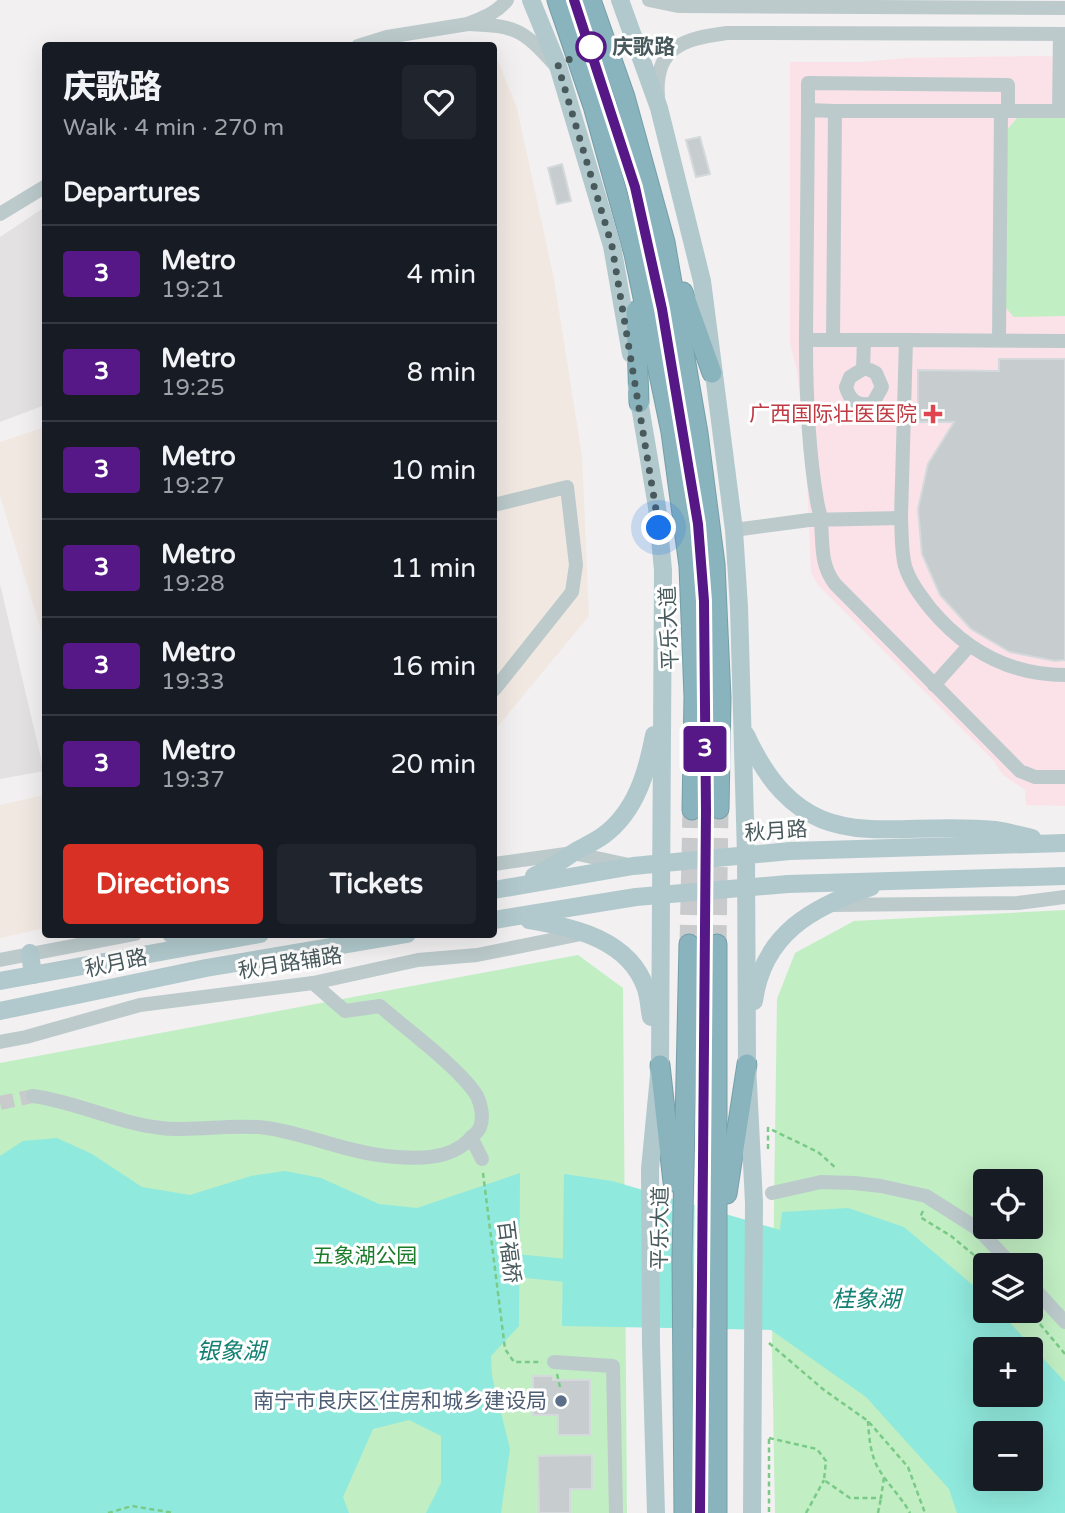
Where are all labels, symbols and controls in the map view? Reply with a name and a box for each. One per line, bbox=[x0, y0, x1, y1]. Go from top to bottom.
marker: 庆歌路 bbox=[576, 32, 606, 62]
place label: 庆歌路 bbox=[612, 35, 675, 60]
button: heart bbox=[402, 65, 476, 139]
text: 庆歌路 bbox=[63, 68, 162, 107]
text: Walk · 4 min · 270 m bbox=[63, 114, 284, 142]
text: Departures bbox=[63, 177, 200, 208]
text: Metro bbox=[161, 245, 236, 276]
text: 3 bbox=[94, 259, 109, 288]
text: 4 min bbox=[407, 259, 476, 290]
text: 19:21 bbox=[161, 276, 225, 304]
text: Metro bbox=[161, 343, 236, 374]
text: 3 bbox=[94, 357, 109, 386]
text: 8 min bbox=[407, 357, 476, 388]
text: 19:25 bbox=[161, 374, 225, 402]
place label: 广西国际壮医医院 bbox=[749, 402, 917, 427]
marker: 广西国际壮医医院 bbox=[923, 404, 943, 424]
text: Metro bbox=[161, 441, 236, 472]
text: 3 bbox=[94, 455, 109, 484]
text: 10 min bbox=[390, 455, 476, 486]
text: 19:27 bbox=[161, 472, 225, 500]
your location bbox=[641, 510, 676, 545]
text: Metro bbox=[161, 539, 236, 570]
text: 3 bbox=[94, 553, 109, 582]
text: 11 min bbox=[390, 553, 476, 584]
text: 19:28 bbox=[161, 570, 225, 598]
street label: 平乐大道 bbox=[656, 586, 683, 670]
text: Metro bbox=[161, 637, 236, 668]
text: 3 bbox=[94, 651, 109, 680]
text: 16 min bbox=[390, 651, 476, 682]
text: 19:33 bbox=[161, 668, 225, 696]
line badge: 3 bbox=[682, 726, 728, 772]
text: 3 bbox=[697, 734, 713, 763]
text: Metro bbox=[161, 735, 236, 766]
text: 3 bbox=[94, 749, 109, 778]
text: 20 min bbox=[390, 749, 476, 780]
text: 19:37 bbox=[161, 766, 225, 794]
street label: 秋月路 bbox=[744, 817, 808, 846]
button: Directions bbox=[63, 844, 263, 924]
button: Tickets bbox=[277, 844, 476, 924]
street label: 秋月路辅路 bbox=[236, 943, 344, 984]
street label: 秋月路 bbox=[83, 945, 150, 982]
map controls bbox=[973, 1169, 1043, 1491]
button: locate bbox=[973, 1169, 1043, 1239]
street label: 平乐大道 bbox=[647, 1186, 674, 1270]
street label: 百福桥 bbox=[492, 1219, 525, 1285]
park label: 五象湖公园 bbox=[313, 1244, 418, 1269]
button: layers bbox=[973, 1253, 1043, 1323]
water label: 桂象湖 bbox=[832, 1286, 904, 1314]
button: + bbox=[973, 1337, 1043, 1407]
water label: 银象湖 bbox=[197, 1338, 269, 1366]
place label: 南宁市良庆区住房和城乡建设局 bbox=[253, 1389, 547, 1414]
marker: 南宁市良庆区住房和城乡建设局 bbox=[553, 1393, 569, 1409]
button: − bbox=[973, 1421, 1043, 1491]

